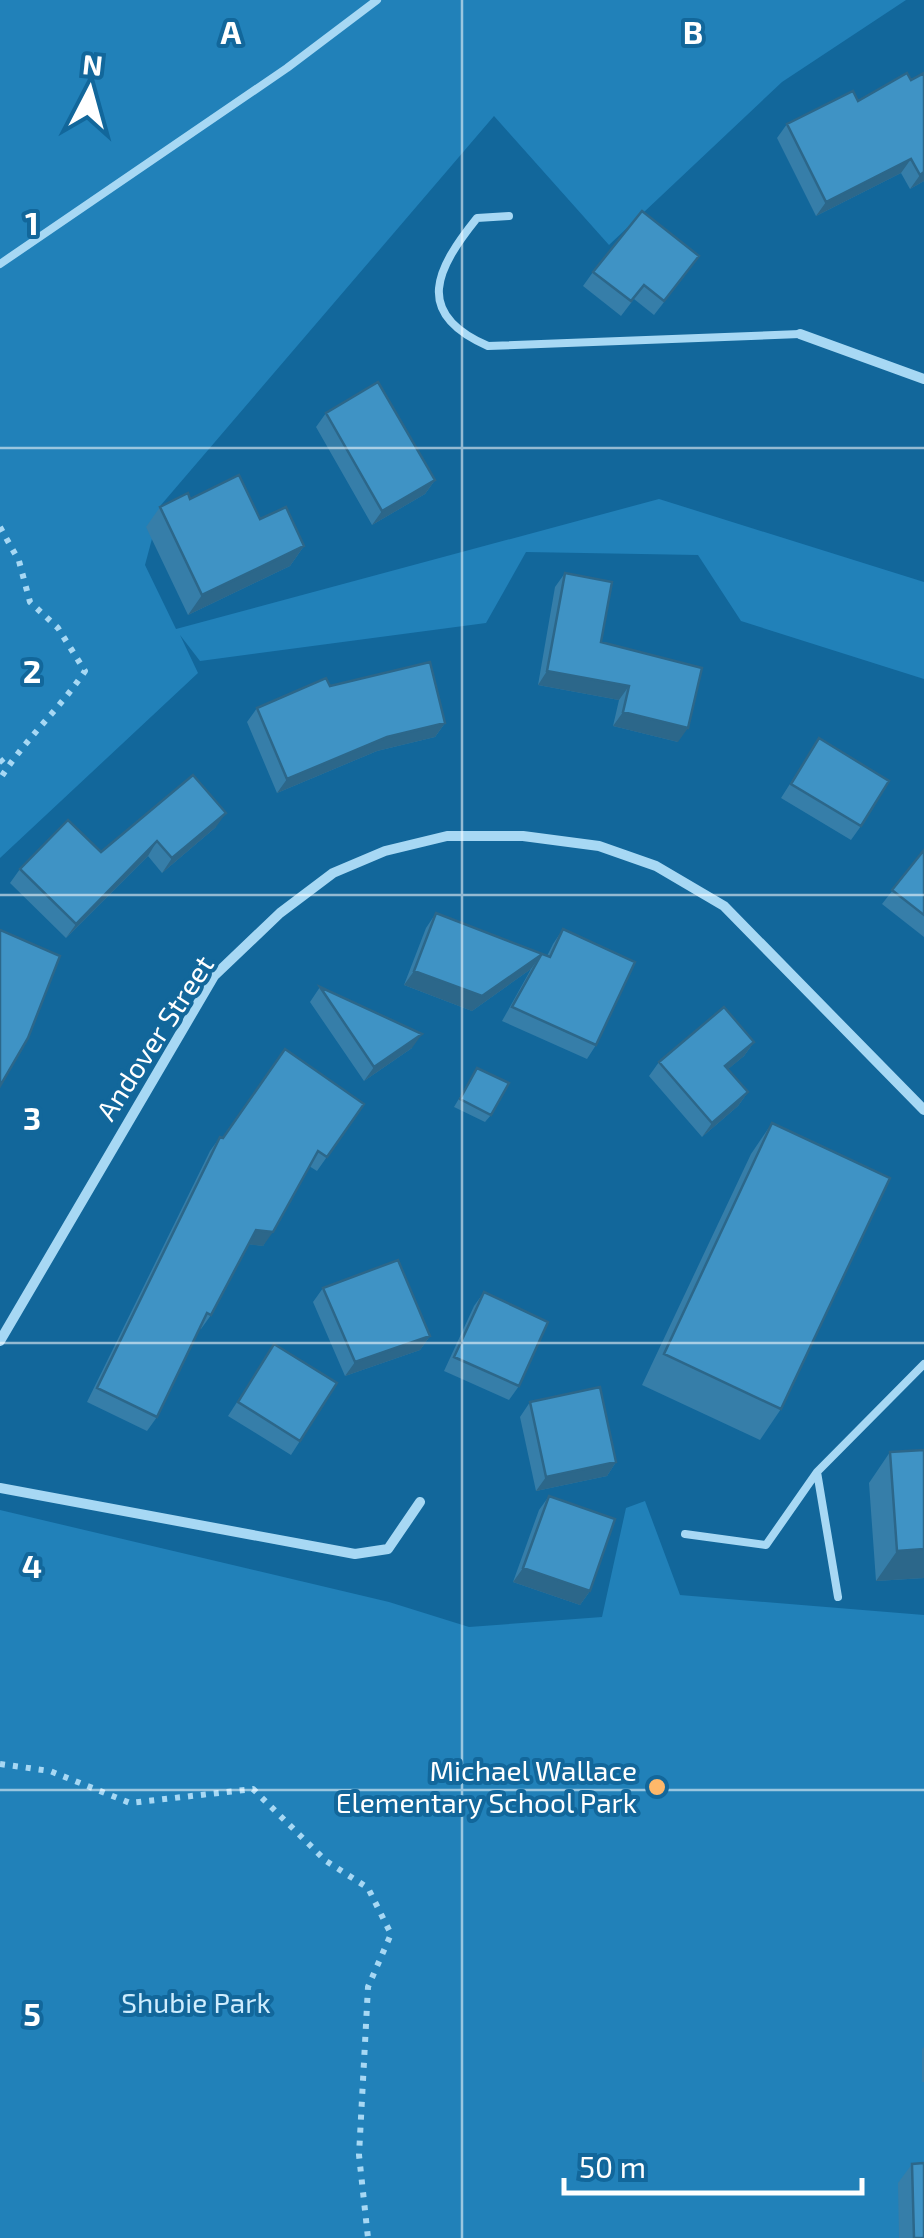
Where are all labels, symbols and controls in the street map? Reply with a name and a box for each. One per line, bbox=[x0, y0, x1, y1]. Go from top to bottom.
text: A bbox=[221, 12, 242, 50]
text: B bbox=[683, 12, 703, 50]
north arrow bbox=[40, 40, 140, 140]
text: N bbox=[81, 46, 105, 82]
text: 1 bbox=[25, 203, 39, 241]
text: 2 bbox=[23, 651, 41, 689]
street label: Andover Street bbox=[88, 949, 220, 1126]
text: 3 bbox=[23, 1098, 41, 1136]
text: 4 bbox=[22, 1546, 42, 1584]
place label: Michael Wallace Elementary School Park bbox=[336, 1753, 637, 1819]
marker: Michael Wallace Elementary School Park bbox=[646, 1776, 668, 1798]
park label: Shubie Park bbox=[121, 1985, 271, 2019]
text: 5 bbox=[23, 1994, 41, 2032]
scale bar bbox=[564, 2133, 862, 2195]
text: 50 m bbox=[579, 2148, 646, 2184]

